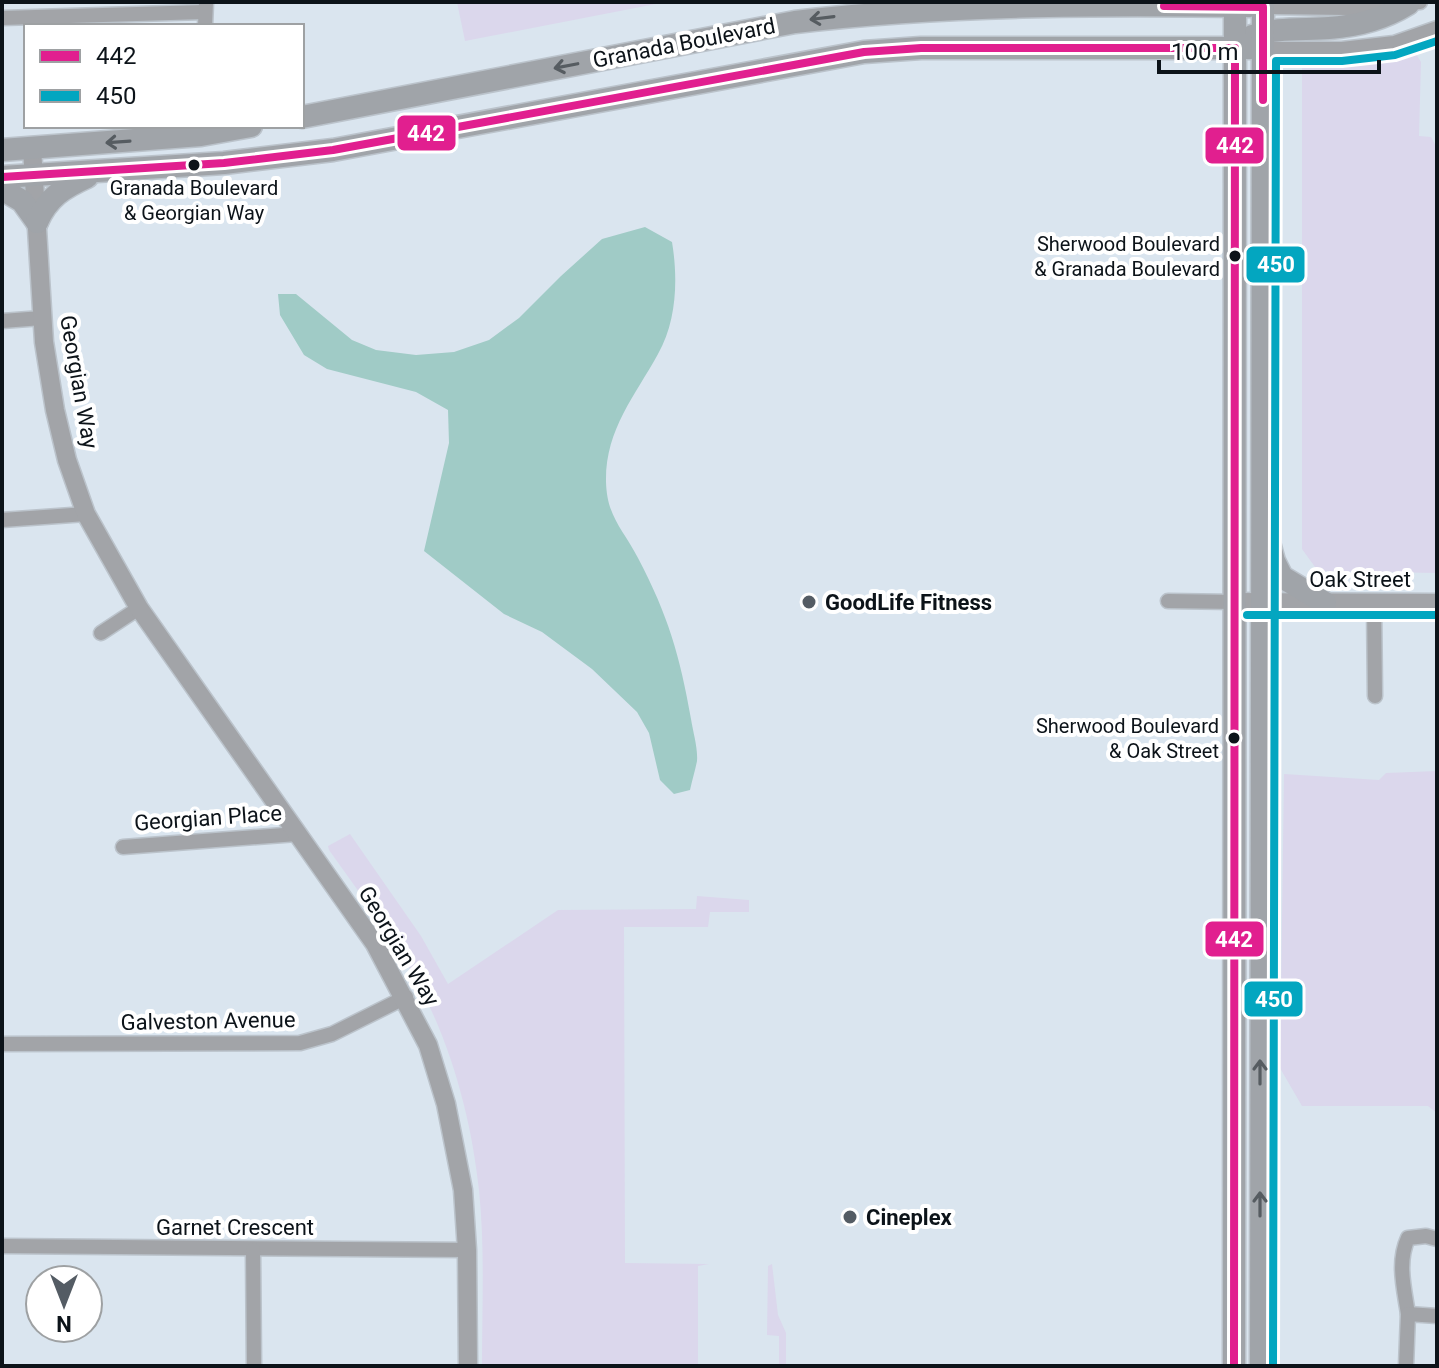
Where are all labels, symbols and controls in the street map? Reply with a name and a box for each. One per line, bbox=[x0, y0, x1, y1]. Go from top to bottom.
one-way arrow bbox=[809, 11, 836, 26]
street label: Granada Boulevard bbox=[591, 13, 777, 73]
legend bbox=[24, 24, 304, 128]
scale bar bbox=[1159, 24, 1379, 74]
text: 100 m bbox=[1171, 38, 1238, 66]
text: 442 bbox=[96, 42, 136, 70]
one-way arrow bbox=[554, 60, 579, 75]
text: 450 bbox=[96, 82, 136, 110]
line badge: 442 bbox=[396, 114, 457, 152]
text: 442 bbox=[407, 121, 445, 146]
line badge: 442 bbox=[1204, 126, 1265, 165]
text: 442 bbox=[1216, 133, 1254, 158]
one-way arrow bbox=[105, 135, 132, 150]
marker: Granada Boulevard & Georgian Way bbox=[186, 157, 202, 173]
place label: Granada Boulevard & Georgian Way bbox=[110, 176, 278, 225]
place label: Sherwood Boulevard & Granada Boulevard bbox=[1034, 232, 1220, 281]
line badge: 450 bbox=[1245, 245, 1306, 284]
marker: Sherwood Boulevard & Granada Boulevard bbox=[1227, 248, 1243, 264]
text: 450 bbox=[1257, 252, 1295, 277]
street label: Georgian Way bbox=[55, 313, 103, 451]
street label: Oak Street bbox=[1309, 567, 1411, 592]
place label: GoodLife Fitness bbox=[825, 590, 992, 615]
marker: GoodLife Fitness bbox=[800, 593, 818, 611]
place label: Sherwood Boulevard & Oak Street bbox=[1036, 714, 1219, 763]
marker: Sherwood Boulevard & Oak Street bbox=[1226, 730, 1242, 746]
street label: Georgian Place bbox=[133, 800, 283, 836]
street label: Georgian Way bbox=[353, 882, 445, 1011]
line badge: 442 bbox=[1204, 920, 1265, 958]
text: 442 bbox=[1215, 927, 1253, 952]
line badge: 450 bbox=[1243, 980, 1304, 1018]
text: 450 bbox=[1255, 987, 1293, 1012]
street label: Galveston Avenue bbox=[120, 1007, 296, 1035]
one-way arrow bbox=[1252, 1059, 1268, 1086]
one-way arrow bbox=[1252, 1191, 1268, 1218]
place label: Cineplex bbox=[866, 1205, 953, 1230]
marker: Cineplex bbox=[841, 1208, 859, 1226]
street label: Garnet Crescent bbox=[156, 1215, 314, 1240]
north arrow bbox=[24, 1264, 104, 1344]
text: N bbox=[56, 1311, 72, 1336]

